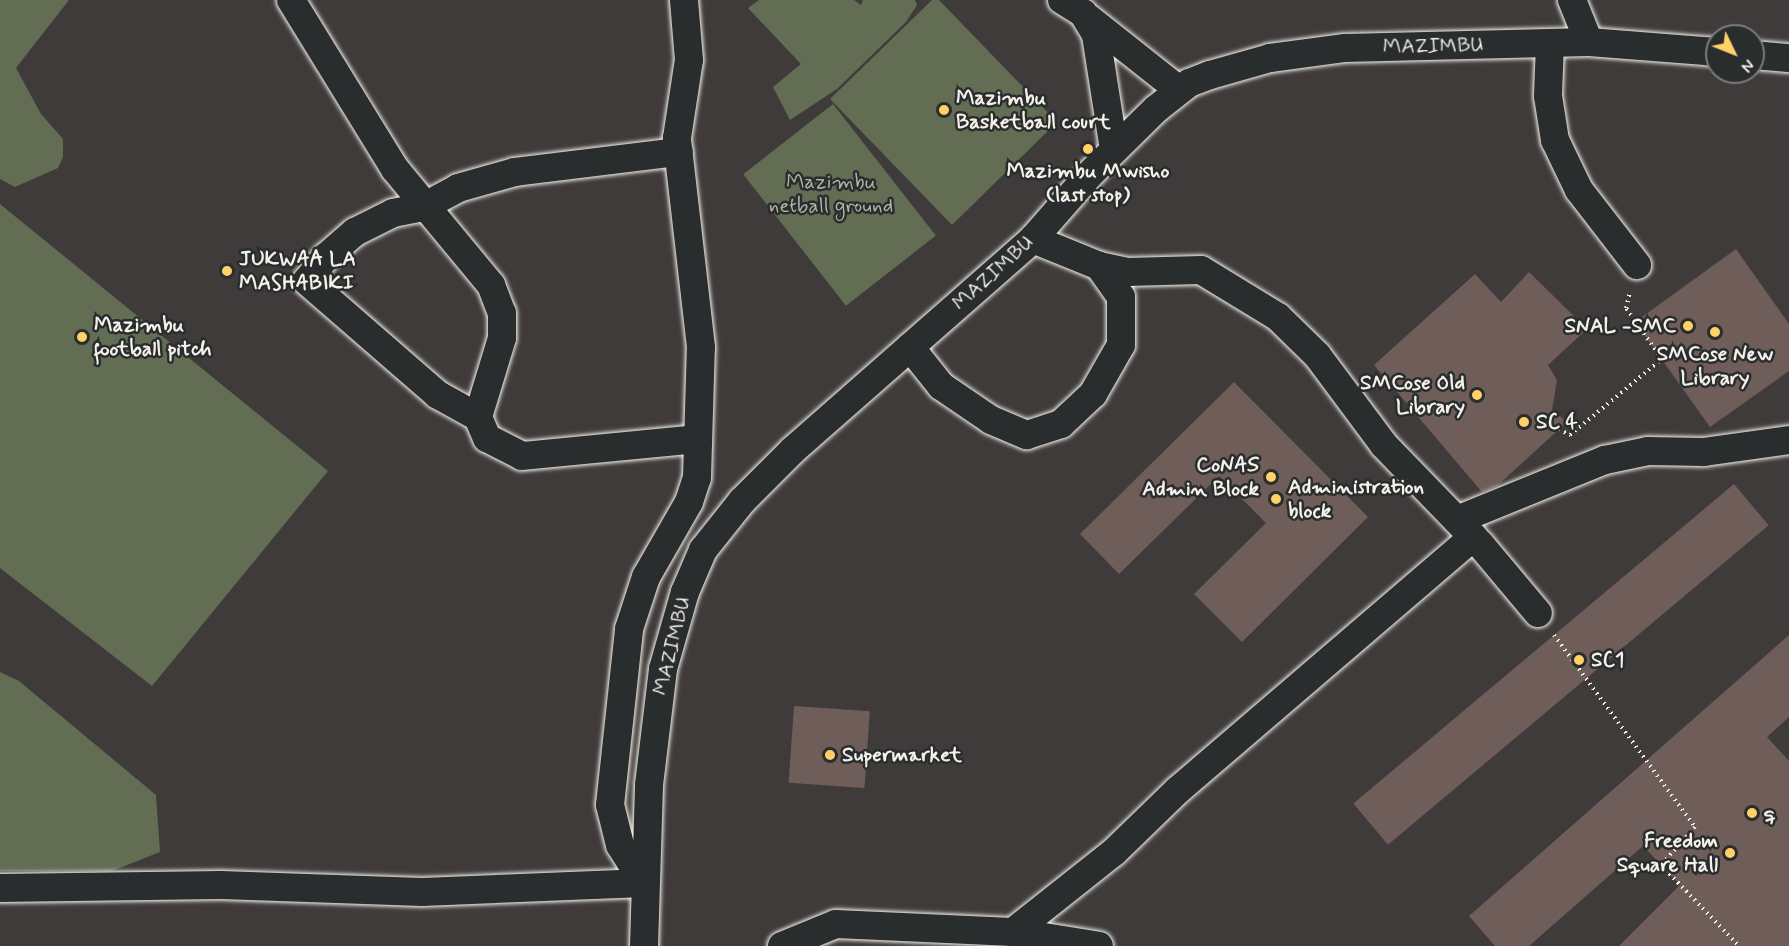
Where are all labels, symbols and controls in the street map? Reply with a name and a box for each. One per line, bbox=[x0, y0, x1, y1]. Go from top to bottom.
north arrow bbox=[1705, 24, 1765, 84]
street label: MAZIMBU bbox=[1382, 33, 1484, 59]
text: N bbox=[1736, 54, 1758, 76]
place label: Mazimbu Basketball court bbox=[956, 85, 1105, 135]
marker: Mazimbu Basketball court bbox=[937, 103, 951, 117]
marker: Mazimbu Mwisho (last stop) bbox=[1081, 142, 1095, 156]
place label: Mazimbu Mwisho (last stop) bbox=[1008, 158, 1168, 208]
park label: Mazimbu netball ground bbox=[770, 169, 892, 219]
street label: MAZIMBU bbox=[947, 230, 1039, 316]
place label: JUKWAA LA MASHABIKI bbox=[239, 246, 356, 296]
marker: JUKWAA LA MASHABIKI bbox=[220, 264, 234, 278]
place label: Mazimbu football pitch bbox=[94, 312, 209, 362]
place label: SNAL -SMC bbox=[1564, 313, 1676, 339]
marker: SNAL -SMC bbox=[1681, 319, 1695, 333]
marker: SMCose New Library bbox=[1708, 325, 1722, 339]
marker: Mazimbu football pitch bbox=[75, 330, 89, 344]
place label: SMCose New Library bbox=[1658, 341, 1772, 391]
place label: SMCose Old Library bbox=[1359, 370, 1465, 420]
marker: SMCose Old Library bbox=[1470, 388, 1484, 402]
place label: SC 4 bbox=[1536, 409, 1578, 435]
marker: SC 4 bbox=[1517, 415, 1531, 429]
place label: CoNAS Admin Block bbox=[1142, 452, 1259, 502]
marker: CoNAS Admin Block bbox=[1264, 470, 1278, 484]
place label: Administration block bbox=[1288, 474, 1424, 524]
marker: Administration block bbox=[1269, 492, 1283, 506]
street label: MAZIMBU bbox=[648, 594, 696, 698]
place label: SC1 bbox=[1591, 647, 1624, 673]
marker: SC1 bbox=[1572, 653, 1586, 667]
place label: Supermarket bbox=[842, 742, 962, 768]
marker: Supermarket bbox=[823, 748, 837, 762]
place label: q bbox=[1764, 800, 1775, 826]
marker: q bbox=[1745, 806, 1759, 820]
place label: Freedom Square Hall bbox=[1617, 828, 1718, 878]
marker: Freedom Square Hall bbox=[1723, 846, 1737, 860]

